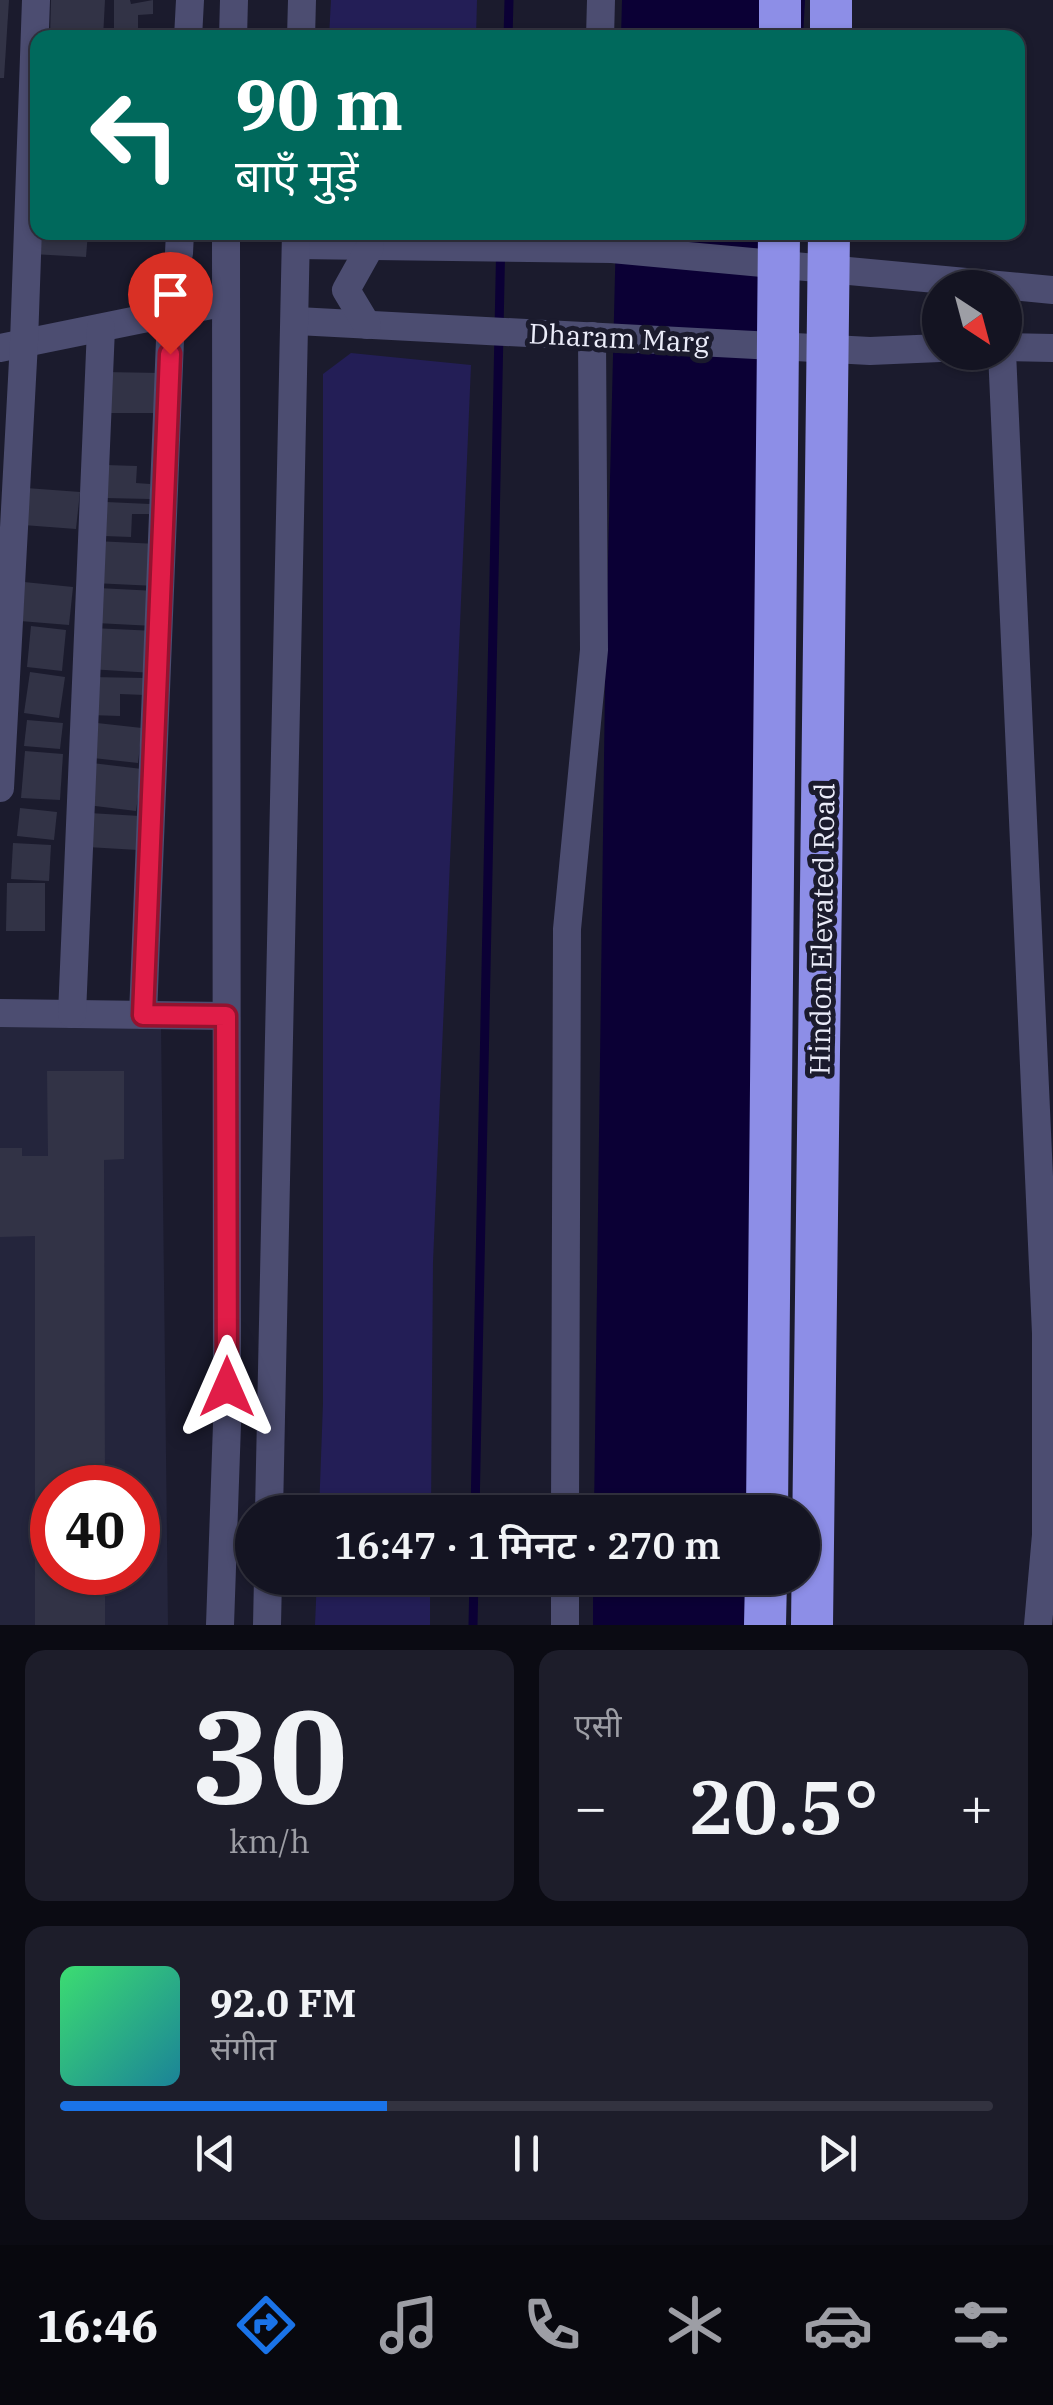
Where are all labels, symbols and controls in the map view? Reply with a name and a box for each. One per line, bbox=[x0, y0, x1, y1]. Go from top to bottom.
text: 90 m bbox=[235, 58, 403, 149]
icon: left bbox=[70, 70, 200, 200]
text: बाएँ मुड़ें bbox=[235, 146, 359, 204]
pin bbox=[128, 252, 213, 355]
icon: arrive bbox=[143, 267, 198, 322]
north arrow bbox=[922, 270, 1022, 370]
map controls bbox=[922, 270, 1022, 370]
street label: Dharam Marg bbox=[528, 314, 710, 361]
street label: Hindon Elevated Road bbox=[800, 782, 843, 1075]
position arrow bbox=[175, 1335, 279, 1439]
speed limit sign: 40 bbox=[30, 1465, 160, 1595]
text: 16:47 · 1 मिनट · 270 m bbox=[334, 1520, 721, 1569]
text: 30 bbox=[191, 1670, 348, 1839]
text: एसी bbox=[574, 1704, 622, 1746]
text: 20.5° bbox=[688, 1757, 879, 1855]
text: − bbox=[574, 1771, 607, 1842]
text: + bbox=[960, 1771, 993, 1842]
text: km/h bbox=[229, 1820, 310, 1862]
text: 92.0 FM bbox=[210, 1978, 356, 2027]
text: संगीत bbox=[210, 2027, 276, 2069]
icon: previous bbox=[188, 2126, 243, 2181]
icon: pause bbox=[499, 2126, 554, 2181]
icon: next bbox=[810, 2126, 865, 2181]
icon: directions bbox=[231, 2290, 301, 2360]
icon: music bbox=[374, 2290, 444, 2360]
icon: phone bbox=[517, 2290, 587, 2360]
icon: climate bbox=[660, 2290, 730, 2360]
icon: car bbox=[803, 2290, 873, 2360]
icon: filters bbox=[946, 2290, 1016, 2360]
text: 16:46 bbox=[37, 2296, 158, 2354]

